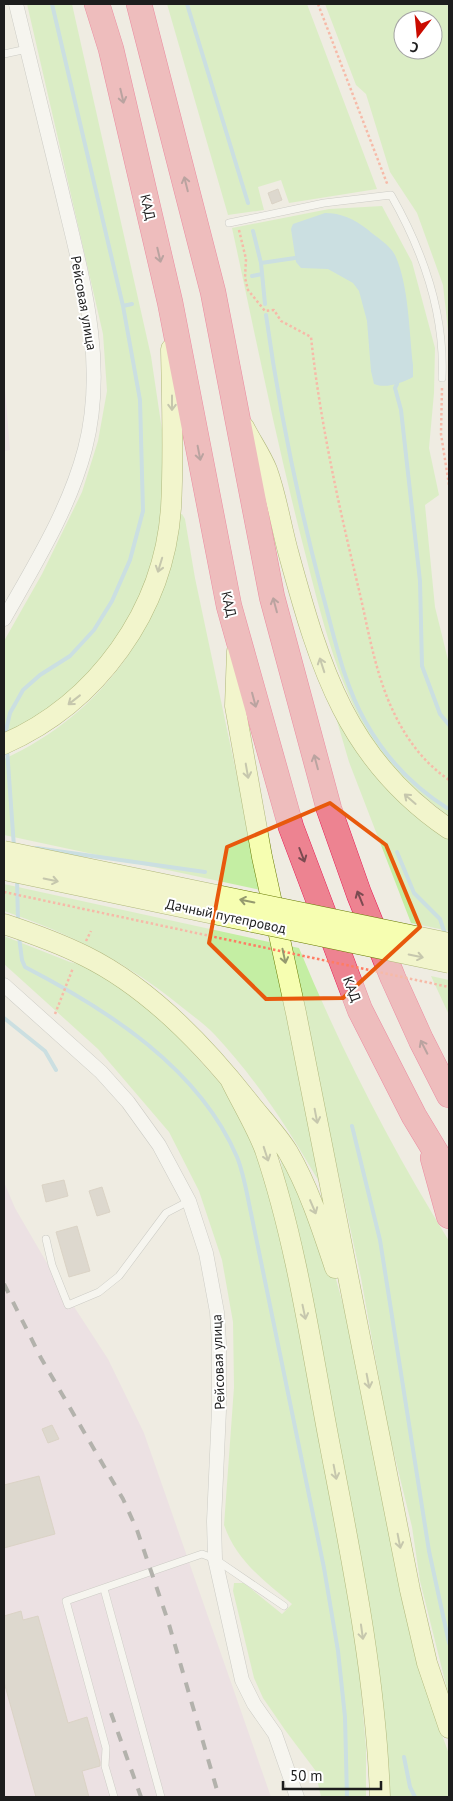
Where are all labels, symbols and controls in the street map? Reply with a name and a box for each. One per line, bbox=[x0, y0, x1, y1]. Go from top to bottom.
north arrow bbox=[393, 10, 443, 60]
text: С bbox=[408, 38, 421, 57]
one-way arrow bbox=[118, 88, 127, 104]
one-way arrow bbox=[181, 176, 191, 192]
street label: КАД bbox=[136, 192, 160, 222]
one-way arrow bbox=[155, 246, 164, 262]
street label: Рейсовая улица bbox=[67, 254, 101, 352]
one-way arrow bbox=[167, 395, 177, 411]
one-way arrow bbox=[195, 445, 204, 461]
one-way arrow bbox=[155, 556, 165, 572]
street label: КАД bbox=[217, 589, 241, 619]
one-way arrow bbox=[269, 597, 279, 613]
one-way arrow bbox=[317, 658, 326, 673]
one-way arrow bbox=[250, 692, 260, 708]
one-way arrow bbox=[68, 694, 81, 705]
one-way arrow bbox=[311, 755, 321, 771]
one-way arrow bbox=[242, 763, 252, 779]
one-way arrow bbox=[404, 794, 417, 805]
one-way arrow bbox=[298, 847, 307, 863]
one-way arrow bbox=[43, 875, 59, 885]
one-way arrow bbox=[355, 891, 365, 906]
street label: Дачный путепровод bbox=[164, 894, 288, 938]
one-way arrow bbox=[240, 896, 256, 906]
one-way arrow bbox=[280, 948, 289, 964]
one-way arrow bbox=[408, 952, 424, 961]
street label: КАД bbox=[339, 974, 365, 1004]
one-way arrow bbox=[419, 1040, 429, 1055]
one-way arrow bbox=[312, 1107, 321, 1123]
one-way arrow bbox=[261, 1146, 271, 1162]
one-way arrow bbox=[309, 1199, 319, 1214]
one-way arrow bbox=[300, 1304, 309, 1320]
street label: Рейсовая улица bbox=[207, 1314, 229, 1410]
one-way arrow bbox=[363, 1373, 373, 1389]
one-way arrow bbox=[330, 1463, 340, 1479]
one-way arrow bbox=[395, 1532, 405, 1548]
one-way arrow bbox=[357, 1624, 367, 1640]
scale bar bbox=[283, 1758, 380, 1790]
text: 50 m bbox=[290, 1766, 323, 1785]

